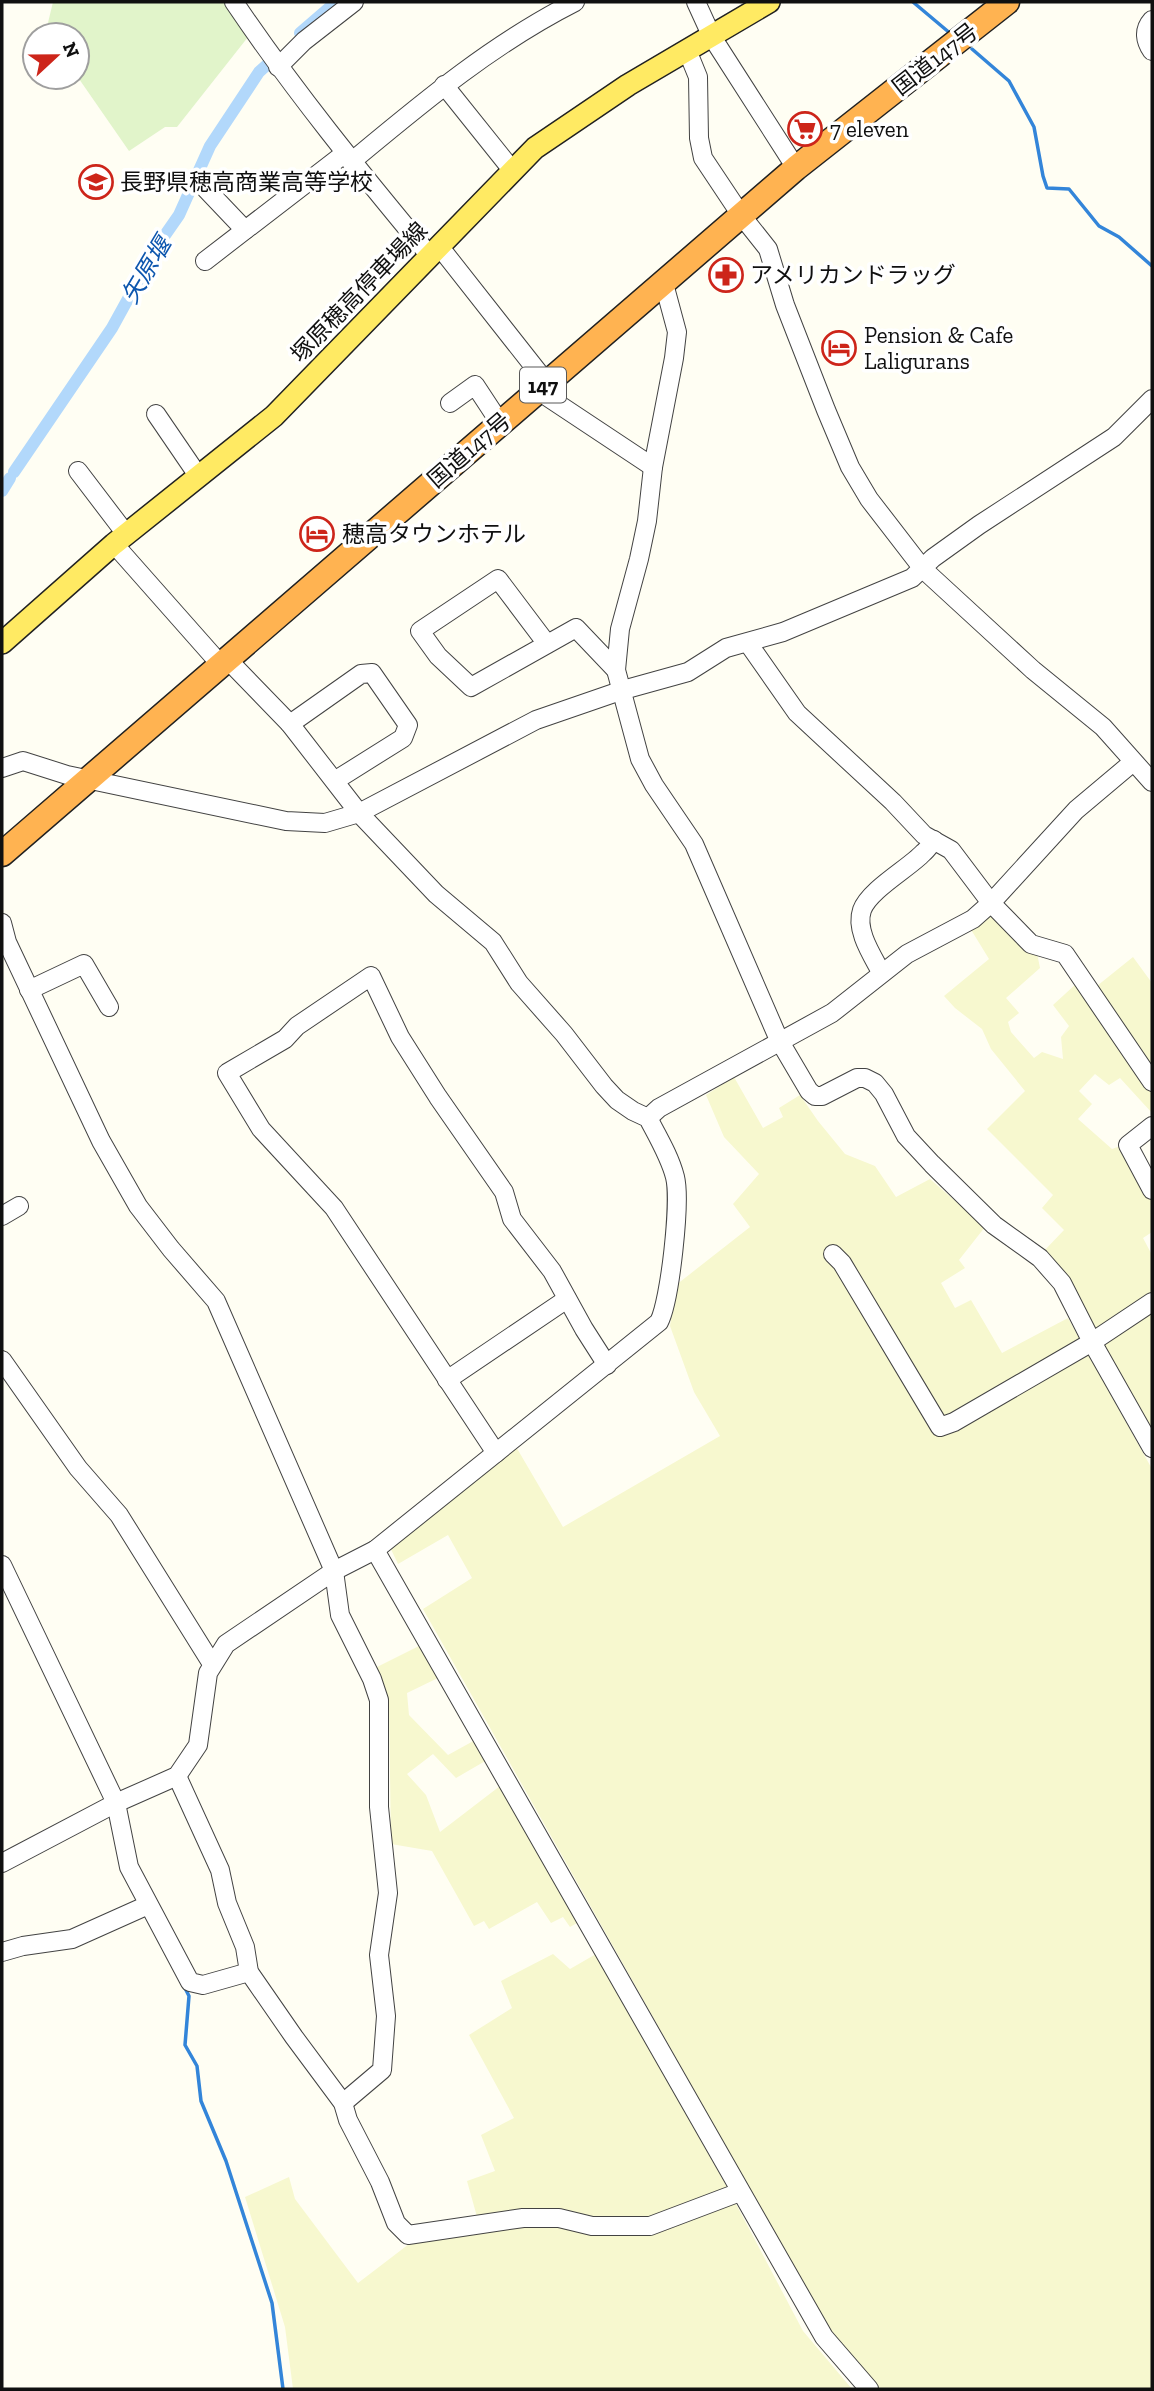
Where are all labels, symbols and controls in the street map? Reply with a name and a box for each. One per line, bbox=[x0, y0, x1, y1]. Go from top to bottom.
street label: 国道147号 bbox=[887, 17, 983, 101]
north arrow bbox=[21, 21, 91, 91]
text: N bbox=[58, 39, 85, 61]
supermarket icon: 7 eleven bbox=[786, 110, 824, 148]
place label: 7 eleven bbox=[830, 115, 909, 143]
school or university icon: 長野県穂高商業高等学校 bbox=[77, 163, 115, 201]
place label: 長野県穂高商業高等学校 bbox=[120, 168, 373, 196]
street label: 塚原穂高停車場線 bbox=[285, 216, 433, 368]
water label: 矢原堰 bbox=[115, 228, 179, 308]
pharmacy icon: アメリカンドラッグ bbox=[707, 256, 745, 294]
place label: アメリカンドラッグ bbox=[750, 261, 956, 289]
place label: Pension & Cafe Laligurans bbox=[864, 321, 1013, 375]
hotel icon: Pension & Cafe Laligurans bbox=[820, 329, 858, 367]
road number: 147 bbox=[520, 368, 566, 402]
street label: 国道147号 bbox=[422, 406, 516, 494]
hotel icon: 穂高タウンホテル bbox=[298, 515, 336, 553]
place label: 穂高タウンホテル bbox=[342, 520, 526, 548]

